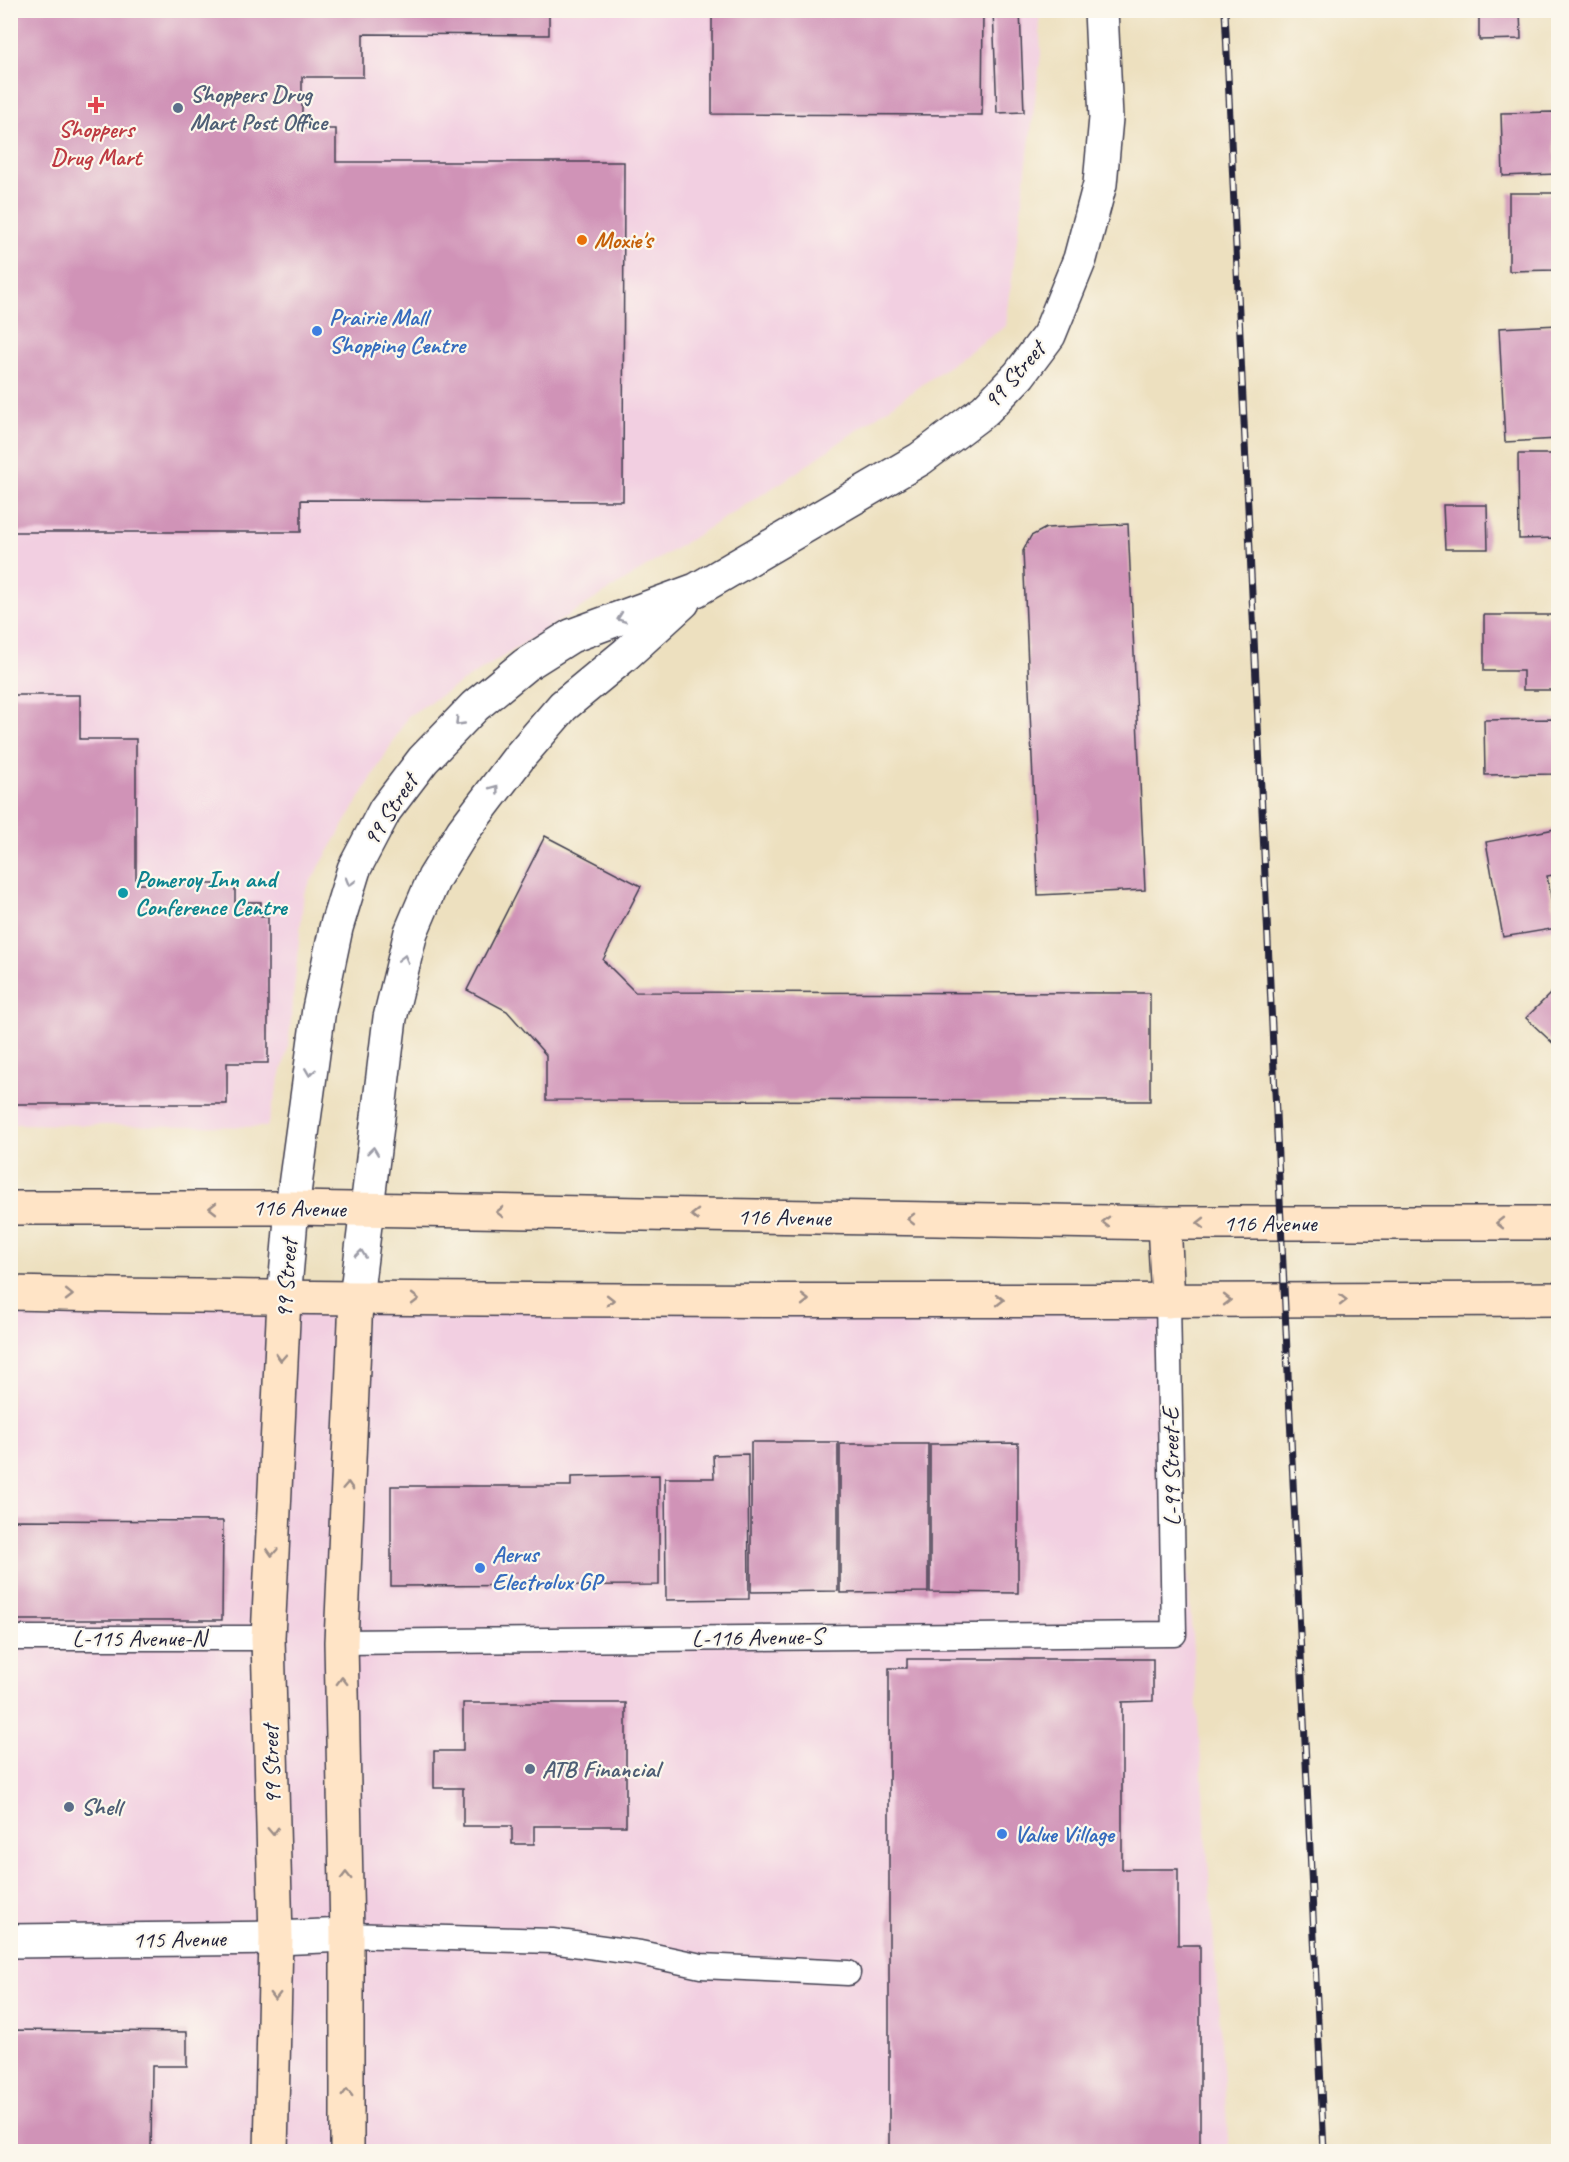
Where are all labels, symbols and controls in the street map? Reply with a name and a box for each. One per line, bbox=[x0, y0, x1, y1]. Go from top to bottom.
place label: Shoppers Drug Mart Post Office bbox=[190, 79, 329, 137]
marker: Shoppers Drug Mart bbox=[89, 98, 103, 112]
marker: Shoppers Drug Mart Post Office bbox=[171, 101, 185, 115]
place label: Shoppers Drug Mart bbox=[51, 114, 144, 172]
place label: Moxie's bbox=[594, 225, 655, 255]
marker: Moxie's bbox=[575, 233, 589, 247]
place label: Prairie Mall Shopping Centre bbox=[329, 302, 467, 360]
marker: Prairie Mall Shopping Centre bbox=[310, 324, 324, 338]
street label: 99 Street bbox=[977, 333, 1053, 415]
one-way arrow bbox=[616, 610, 627, 623]
one-way arrow bbox=[456, 715, 467, 726]
street label: 99 Street bbox=[356, 766, 426, 852]
one-way arrow bbox=[488, 785, 499, 796]
place label: Pomeroy Inn and Conference Centre bbox=[135, 864, 289, 922]
one-way arrow bbox=[345, 876, 357, 886]
marker: Pomeroy Inn and Conference Centre bbox=[116, 886, 130, 900]
one-way arrow bbox=[397, 954, 410, 964]
one-way arrow bbox=[305, 1068, 317, 1077]
one-way arrow bbox=[366, 1147, 379, 1156]
street label: 116 Avenue bbox=[252, 1192, 348, 1224]
street label: 116 Avenue bbox=[737, 1201, 833, 1233]
one-way arrow bbox=[208, 1202, 217, 1214]
one-way arrow bbox=[495, 1206, 504, 1218]
street label: 116 Avenue bbox=[1223, 1208, 1319, 1238]
one-way arrow bbox=[690, 1209, 699, 1221]
one-way arrow bbox=[906, 1213, 915, 1225]
one-way arrow bbox=[1101, 1216, 1110, 1228]
one-way arrow bbox=[1196, 1217, 1205, 1229]
one-way arrow bbox=[1496, 1217, 1505, 1229]
street label: 99 Street bbox=[268, 1235, 304, 1320]
one-way arrow bbox=[354, 1250, 367, 1259]
one-way arrow bbox=[64, 1288, 73, 1301]
one-way arrow bbox=[410, 1293, 419, 1305]
one-way arrow bbox=[605, 1294, 614, 1306]
one-way arrow bbox=[800, 1294, 809, 1306]
one-way arrow bbox=[995, 1294, 1004, 1306]
one-way arrow bbox=[1222, 1294, 1231, 1306]
one-way arrow bbox=[1339, 1294, 1348, 1306]
one-way arrow bbox=[275, 1353, 288, 1362]
street label: L-99 Street-E bbox=[1155, 1404, 1187, 1526]
one-way arrow bbox=[341, 1482, 354, 1491]
place label: Aerus Electrolux GP bbox=[492, 1539, 605, 1597]
one-way arrow bbox=[266, 1547, 279, 1556]
marker: Aerus Electrolux GP bbox=[473, 1561, 487, 1575]
street label: L-116 Avenue-S bbox=[691, 1621, 827, 1653]
street label: L-115 Avenue-N bbox=[72, 1623, 209, 1653]
one-way arrow bbox=[335, 1677, 348, 1686]
street label: 99 Street bbox=[255, 1722, 287, 1805]
place label: ATB Financial bbox=[542, 1754, 664, 1784]
marker: ATB Financial bbox=[523, 1762, 537, 1776]
place label: Shell bbox=[81, 1792, 126, 1822]
marker: Shell bbox=[62, 1800, 76, 1814]
place label: Value Village bbox=[1014, 1819, 1116, 1849]
one-way arrow bbox=[267, 1826, 279, 1835]
marker: Value Village bbox=[995, 1827, 1009, 1841]
one-way arrow bbox=[340, 1872, 352, 1881]
street label: 115 Avenue bbox=[132, 1923, 228, 1955]
one-way arrow bbox=[268, 1992, 281, 2001]
one-way arrow bbox=[341, 2089, 353, 2098]

